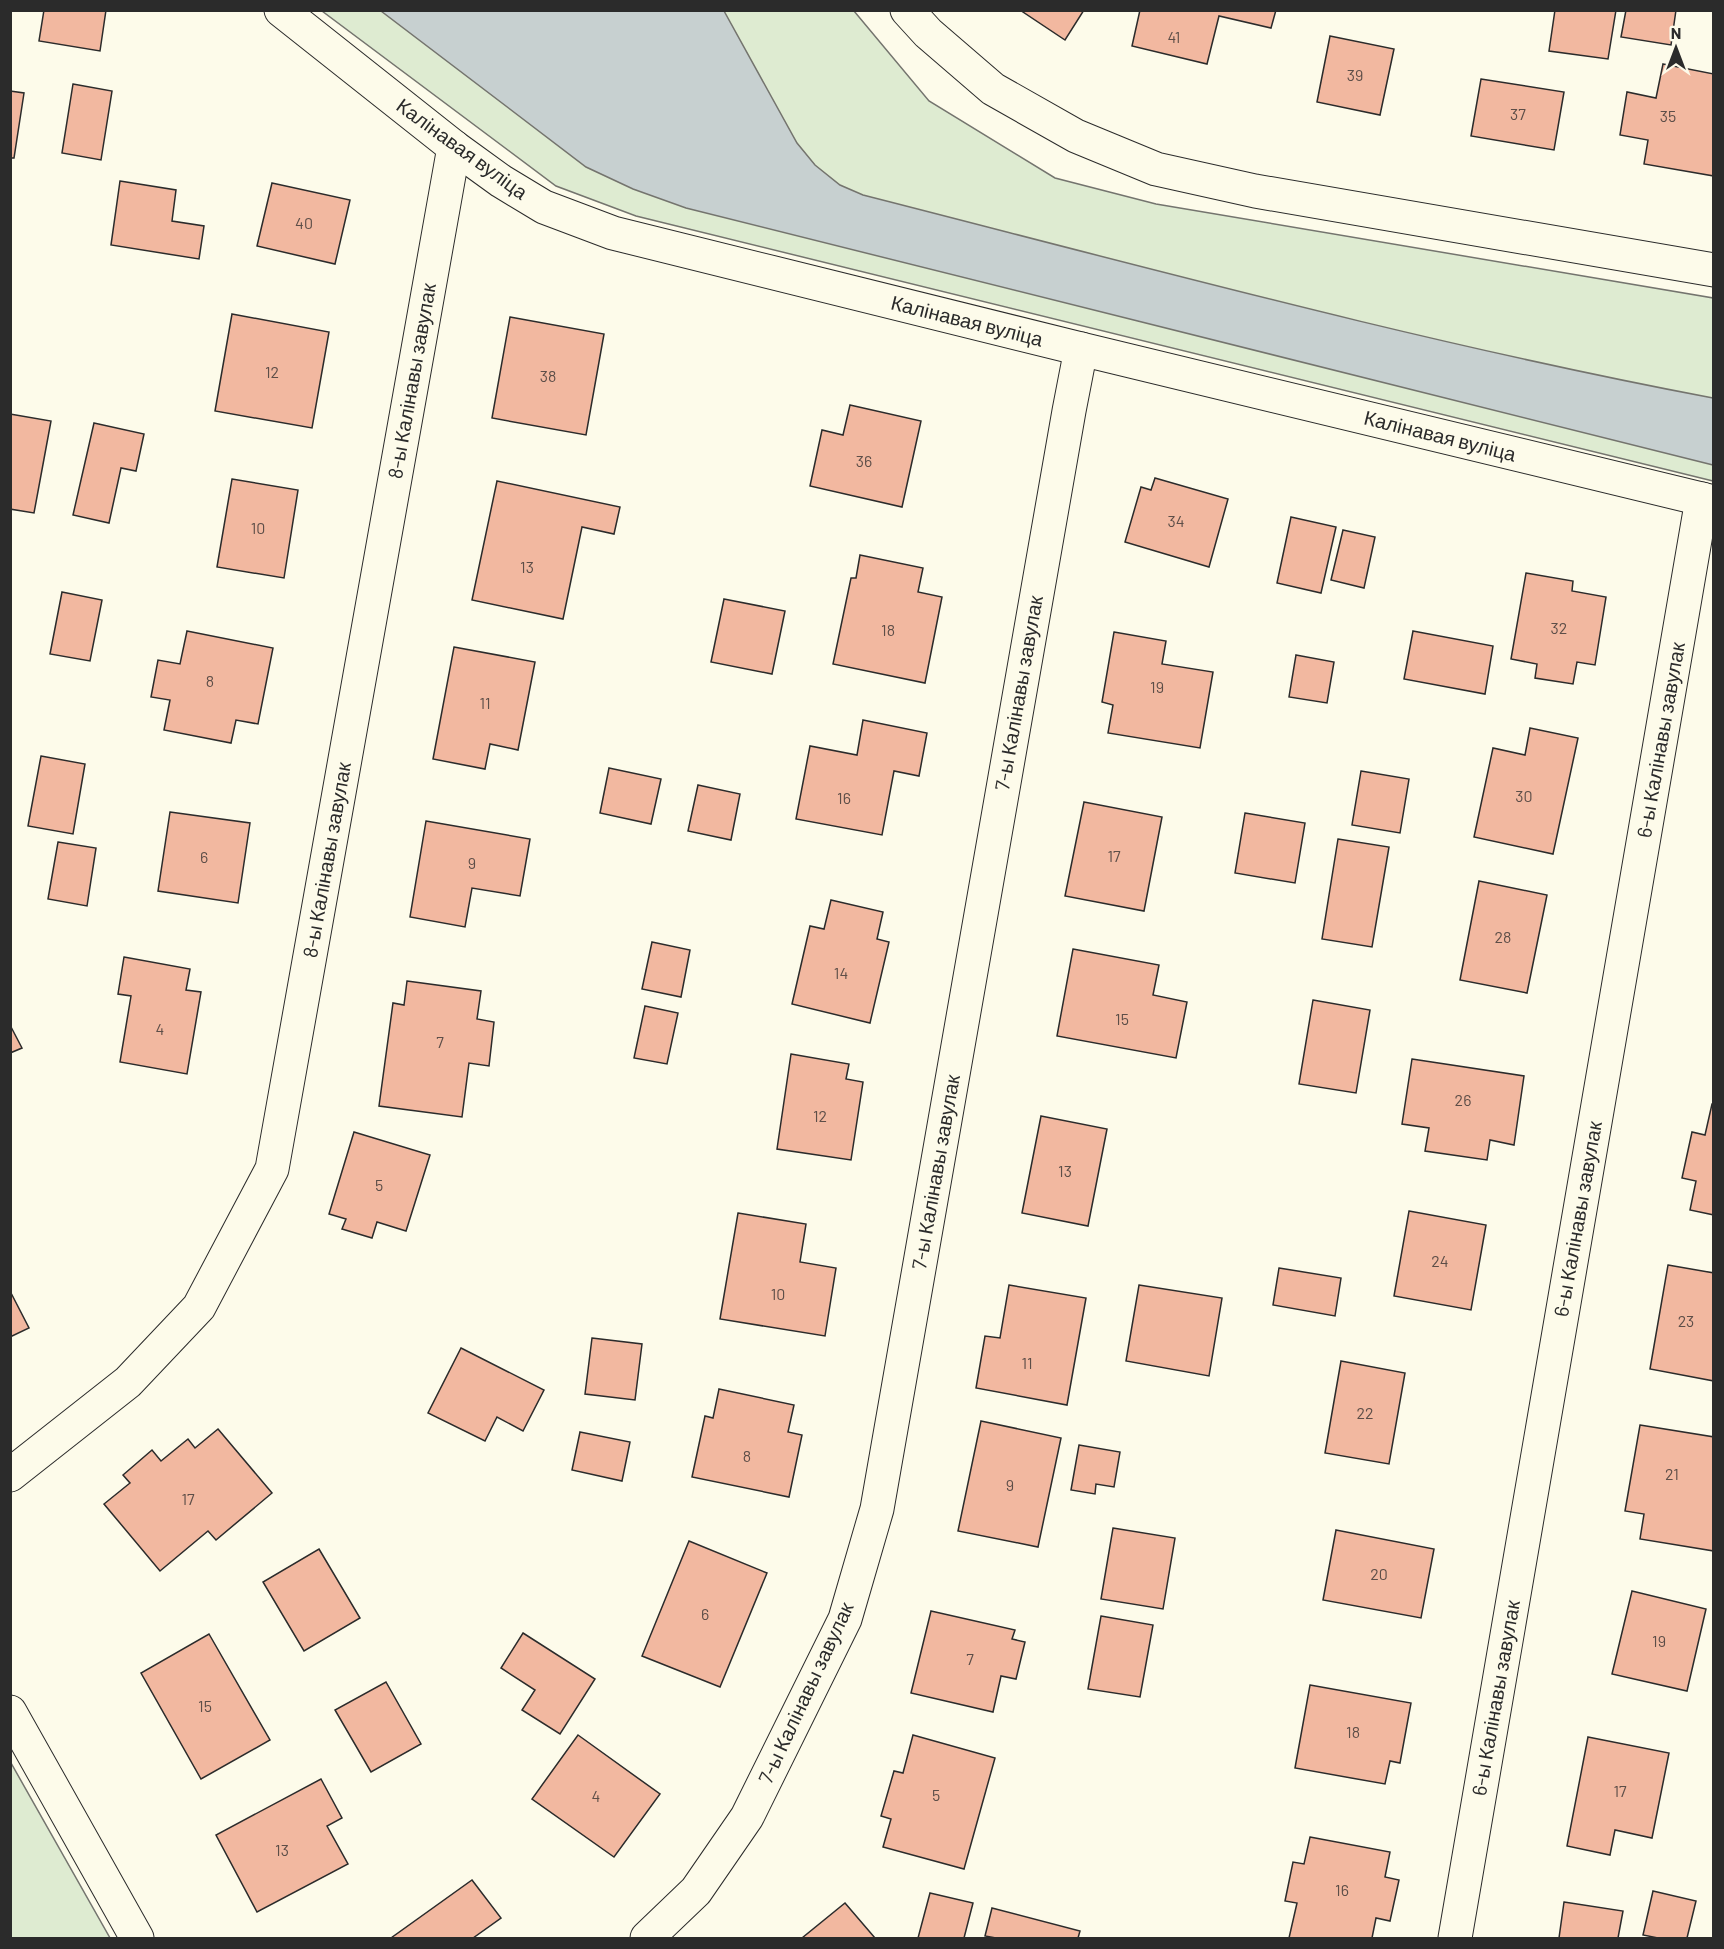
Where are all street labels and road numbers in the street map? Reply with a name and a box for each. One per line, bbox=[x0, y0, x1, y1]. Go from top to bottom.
street label: Калінавая вуліца bbox=[392, 93, 533, 204]
street label: 8-ы Калінавы завулак bbox=[382, 281, 440, 481]
street label: Калінавая вуліца bbox=[889, 290, 1047, 351]
street label: Калінавая вуліца bbox=[1362, 405, 1520, 466]
street label: 7-ы Калінавы завулак bbox=[989, 593, 1047, 792]
street label: 6-ы Калінавы завулак bbox=[1631, 640, 1689, 840]
street label: 8-ы Калінавы завулак bbox=[297, 760, 355, 960]
street label: 7-ы Калінавы завулак bbox=[906, 1072, 964, 1271]
street label: 6-ы Калінавы завулак bbox=[1548, 1119, 1606, 1319]
street label: 7-ы Калінавы завулак bbox=[753, 1598, 858, 1787]
street label: 6-ы Калінавы завулак bbox=[1466, 1598, 1524, 1798]

